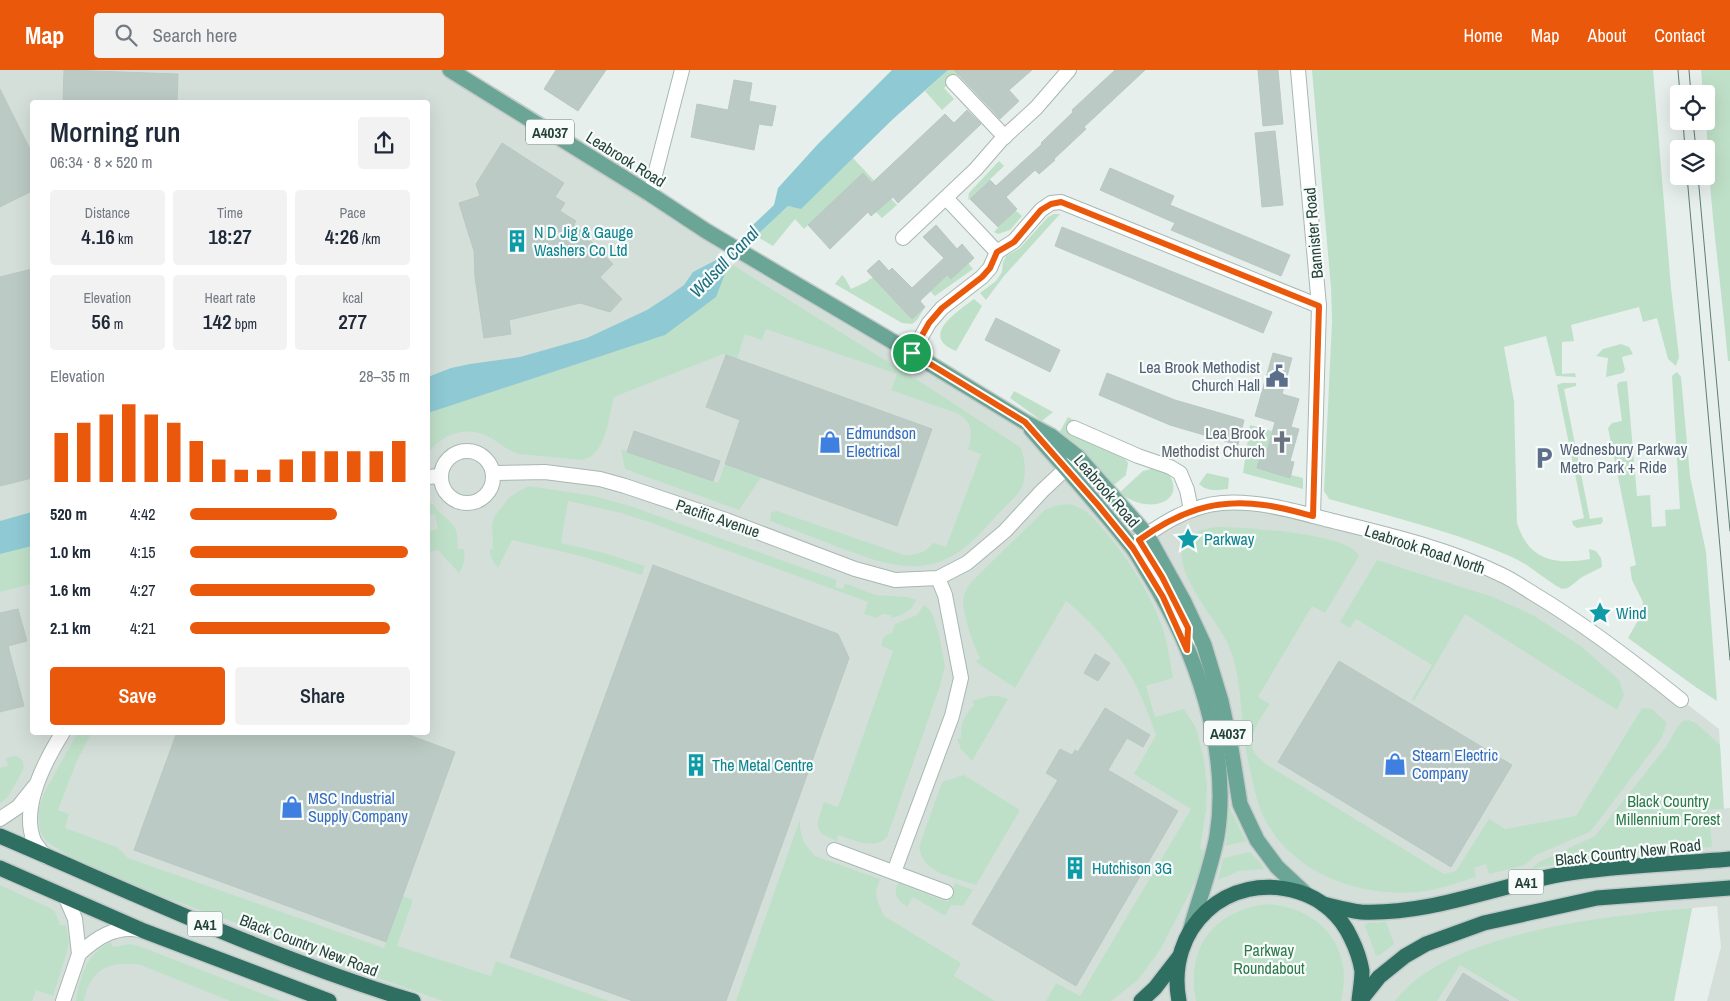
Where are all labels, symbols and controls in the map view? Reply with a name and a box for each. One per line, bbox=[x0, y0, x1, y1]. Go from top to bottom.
search box bbox=[94, 13, 444, 58]
text: Map bbox=[25, 19, 64, 51]
icon: search bbox=[112, 21, 140, 49]
text: Search here bbox=[152, 22, 237, 48]
text: Home bbox=[1463, 23, 1503, 48]
text: Map bbox=[1531, 23, 1560, 48]
text: About bbox=[1588, 23, 1626, 48]
text: Contact bbox=[1654, 23, 1705, 48]
map controls bbox=[1670, 85, 1715, 185]
button: locate bbox=[1670, 85, 1715, 130]
text: Morning run bbox=[50, 113, 181, 151]
button: share bbox=[358, 117, 410, 169]
road number: A4037 bbox=[526, 120, 574, 144]
street label: Leabrook Road bbox=[582, 126, 670, 192]
button: layers bbox=[1670, 140, 1715, 185]
text: 06:34 · 8 × 520 m bbox=[50, 151, 153, 173]
street label: Bannister Road bbox=[1298, 187, 1328, 279]
text: Distance bbox=[85, 204, 130, 222]
text: Time bbox=[217, 204, 243, 222]
text: Pace bbox=[340, 204, 366, 222]
water label: Walsall Canal bbox=[684, 220, 765, 303]
place label: N D Jig & Gauge Washers Co Ltd bbox=[534, 221, 633, 261]
text: 4.16 bbox=[81, 222, 115, 251]
text: 18:27 bbox=[208, 222, 252, 251]
text: 4:26 bbox=[325, 222, 359, 251]
building icon: N D Jig & Gauge Washers Co Ltd bbox=[504, 228, 530, 254]
text: km bbox=[115, 230, 133, 248]
text: /km bbox=[359, 230, 381, 248]
text: Elevation bbox=[83, 289, 131, 307]
text: Heart rate bbox=[204, 289, 256, 307]
text: kcal bbox=[342, 289, 363, 307]
text: 56 bbox=[91, 307, 111, 336]
text: 142 bbox=[203, 307, 232, 336]
text: 277 bbox=[338, 307, 367, 336]
text: m bbox=[111, 315, 123, 333]
text: bpm bbox=[232, 315, 257, 333]
pin bbox=[891, 332, 933, 374]
icon: arrive bbox=[898, 339, 926, 367]
place label: Lea Brook Methodist Church Hall bbox=[1139, 356, 1260, 396]
public building icon: Lea Brook Methodist Church Hall bbox=[1264, 363, 1290, 389]
text: Elevation bbox=[50, 365, 105, 387]
text: 28–35 m bbox=[359, 365, 410, 387]
place label: Edmundson Electrical bbox=[846, 422, 916, 462]
place label: Lea Brook Methodist Church bbox=[1161, 422, 1265, 462]
shop icon: Edmundson Electrical bbox=[817, 429, 843, 455]
church icon: Lea Brook Methodist Church bbox=[1269, 429, 1295, 455]
place label: Wednesbury Parkway Metro Park + Ride bbox=[1560, 438, 1688, 478]
parking icon: Wednesbury Parkway Metro Park + Ride bbox=[1531, 445, 1557, 471]
street label: Leabrook Road bbox=[1069, 450, 1145, 532]
street label: Pacific Avenue bbox=[673, 493, 763, 543]
text: 520 m bbox=[50, 503, 87, 525]
text: 4:42 bbox=[130, 503, 156, 525]
street label: Leabrook Road North bbox=[1362, 519, 1488, 579]
place icon: Parkway bbox=[1175, 526, 1201, 552]
place label: Parkway bbox=[1204, 528, 1255, 550]
text: 1.0 km bbox=[50, 541, 91, 563]
text: 4:15 bbox=[130, 541, 156, 563]
text: 1.6 km bbox=[50, 579, 91, 601]
text: 4:27 bbox=[130, 579, 156, 601]
place icon: Wind bbox=[1587, 600, 1613, 626]
place label: Wind bbox=[1616, 602, 1647, 624]
text: 2.1 km bbox=[50, 617, 91, 639]
text: 4:21 bbox=[130, 617, 156, 639]
button: Save bbox=[50, 667, 225, 725]
button: Share bbox=[235, 667, 410, 725]
road number: A4037 bbox=[1204, 720, 1252, 746]
place label: Stearn Electric Company bbox=[1412, 744, 1498, 784]
shop icon: Stearn Electric Company bbox=[1382, 751, 1408, 777]
building icon: The Metal Centre bbox=[683, 752, 709, 778]
place label: The Metal Centre bbox=[712, 754, 813, 776]
place label: MSC Industrial Supply Company bbox=[308, 787, 408, 827]
park label: Black Country Millennium Forest bbox=[1616, 790, 1721, 830]
shop icon: MSC Industrial Supply Company bbox=[279, 794, 305, 820]
street label: Black Country New Road bbox=[1554, 833, 1702, 871]
building icon: Hutchison 3G bbox=[1062, 855, 1088, 881]
place label: Hutchison 3G bbox=[1092, 857, 1172, 879]
road number: A41 bbox=[1508, 870, 1544, 894]
street label: Black Country New Road bbox=[237, 908, 381, 982]
road number: A41 bbox=[188, 912, 222, 936]
park label: Parkway Roundabout bbox=[1233, 939, 1305, 979]

